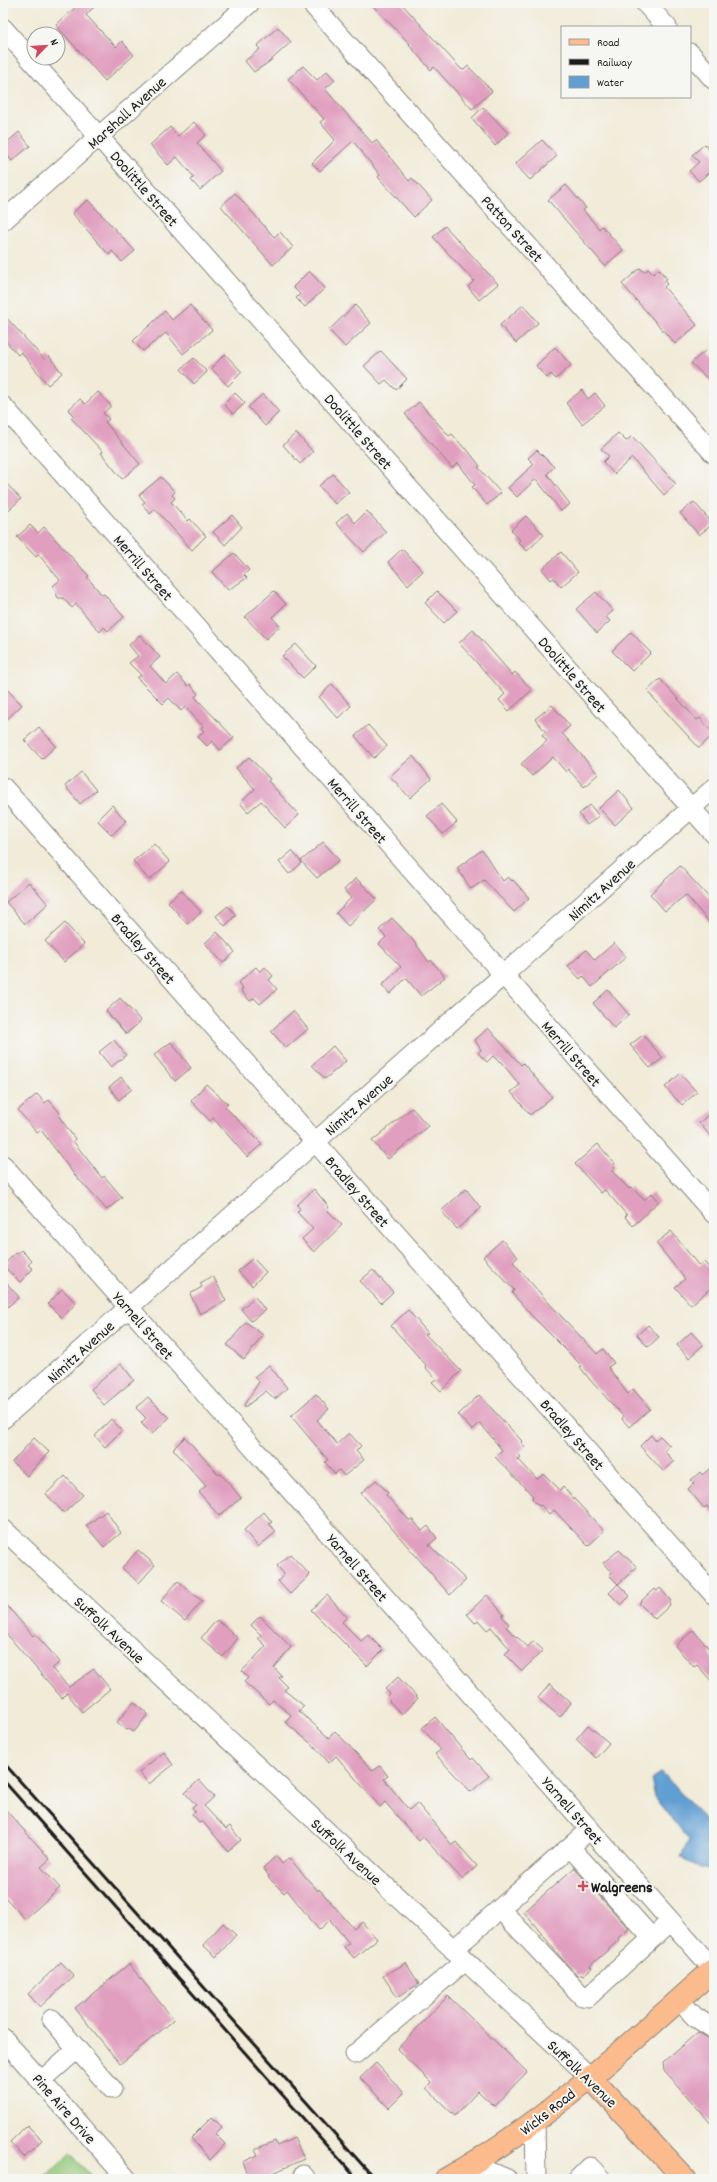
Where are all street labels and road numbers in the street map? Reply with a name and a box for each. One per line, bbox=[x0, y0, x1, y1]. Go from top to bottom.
street label: Marshall Avenue bbox=[83, 72, 172, 156]
street label: Doolittle Street bbox=[103, 146, 183, 233]
street label: Patton Street bbox=[475, 191, 548, 269]
street label: Doolittle Street bbox=[317, 389, 397, 476]
street label: Merrill Street bbox=[107, 530, 178, 607]
street label: Doolittle Street bbox=[531, 632, 611, 719]
street label: Merrill Street bbox=[321, 773, 392, 850]
street label: Nimitz Avenue bbox=[564, 854, 642, 928]
street label: Bradley Street bbox=[104, 909, 180, 991]
street label: Merrill Street bbox=[535, 1016, 606, 1093]
street label: Nimitz Avenue bbox=[320, 1070, 399, 1142]
street label: Bradley Street bbox=[318, 1152, 394, 1234]
street label: Yarnell Street bbox=[106, 1287, 178, 1366]
street label: Nimitz Avenue bbox=[43, 1316, 121, 1390]
street label: Bradley Street bbox=[533, 1395, 609, 1477]
street label: Yarnell Street bbox=[320, 1529, 392, 1608]
street label: Suffolk Avenue bbox=[68, 1592, 149, 1670]
street label: Yarnell Street bbox=[535, 1772, 607, 1851]
street label: Suffolk Avenue bbox=[305, 1814, 386, 1892]
street label: Suffolk Avenue bbox=[541, 2035, 622, 2114]
street label: Pine Aire Drive bbox=[26, 2069, 100, 2150]
street label: Wicks Road bbox=[516, 2084, 581, 2142]

